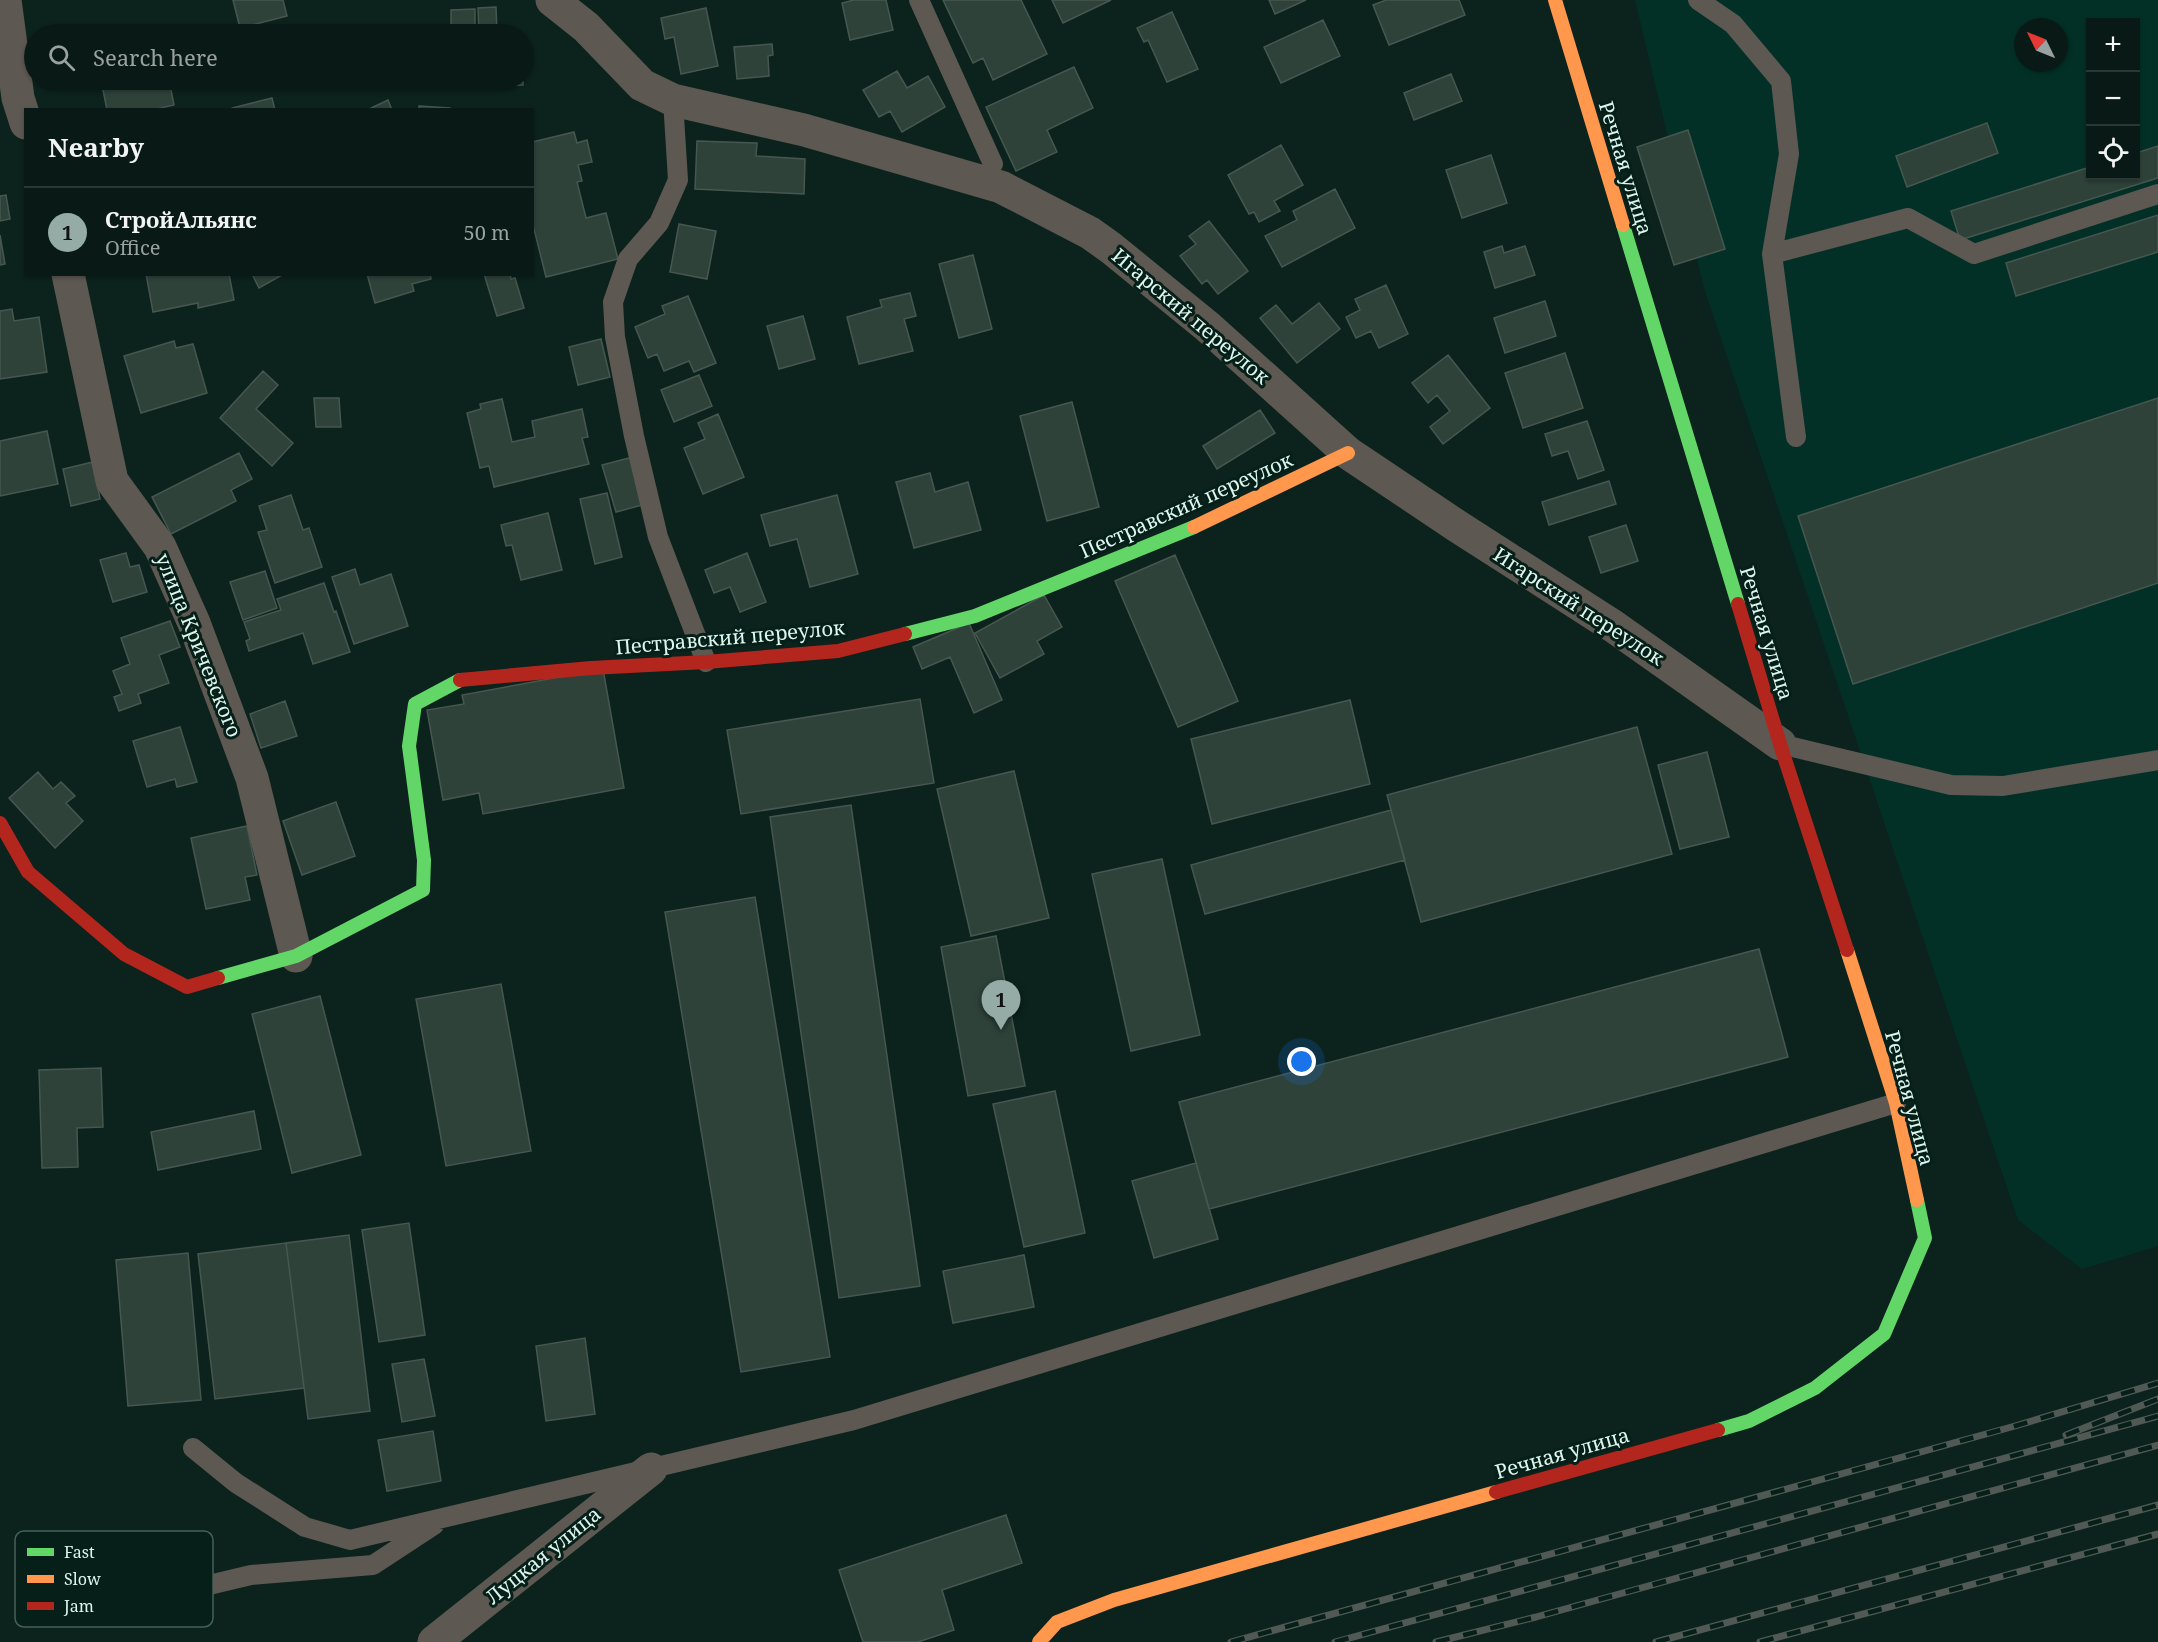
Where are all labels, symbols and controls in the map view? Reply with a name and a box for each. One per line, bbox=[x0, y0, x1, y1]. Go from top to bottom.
north arrow bbox=[2014, 18, 2068, 72]
map controls bbox=[2086, 18, 2140, 180]
button: + bbox=[2086, 18, 2140, 72]
search box bbox=[24, 24, 534, 90]
icon: search bbox=[45, 41, 78, 74]
text: Search here bbox=[93, 42, 218, 72]
button: − bbox=[2086, 72, 2140, 126]
street label: Речная улица bbox=[1593, 98, 1659, 238]
button: locate bbox=[2086, 126, 2140, 180]
text: Nearby bbox=[48, 129, 144, 165]
text: СтройАльянс bbox=[105, 204, 257, 234]
text: 1 bbox=[62, 219, 73, 246]
text: 50 m bbox=[464, 219, 510, 246]
text: Office bbox=[105, 234, 160, 261]
street label: Игарский переулок bbox=[1106, 242, 1276, 390]
street label: Пестравский переулок bbox=[1075, 446, 1297, 564]
street label: Игарский переулок bbox=[1489, 541, 1670, 671]
street label: улица Кричевского bbox=[150, 549, 248, 741]
street label: Речная улица bbox=[1734, 563, 1800, 703]
street label: Пестравский переулок bbox=[614, 614, 846, 660]
pin: 1 bbox=[982, 980, 1020, 1030]
street label: Речная улица bbox=[1879, 1028, 1941, 1168]
your location bbox=[1287, 1047, 1316, 1076]
street label: Речная улица bbox=[1492, 1421, 1632, 1485]
street label: Луцкая улица bbox=[480, 1500, 606, 1610]
legend bbox=[15, 1531, 213, 1627]
text: Fast bbox=[64, 1541, 95, 1563]
text: Slow bbox=[64, 1568, 101, 1590]
text: Jam bbox=[63, 1595, 94, 1617]

